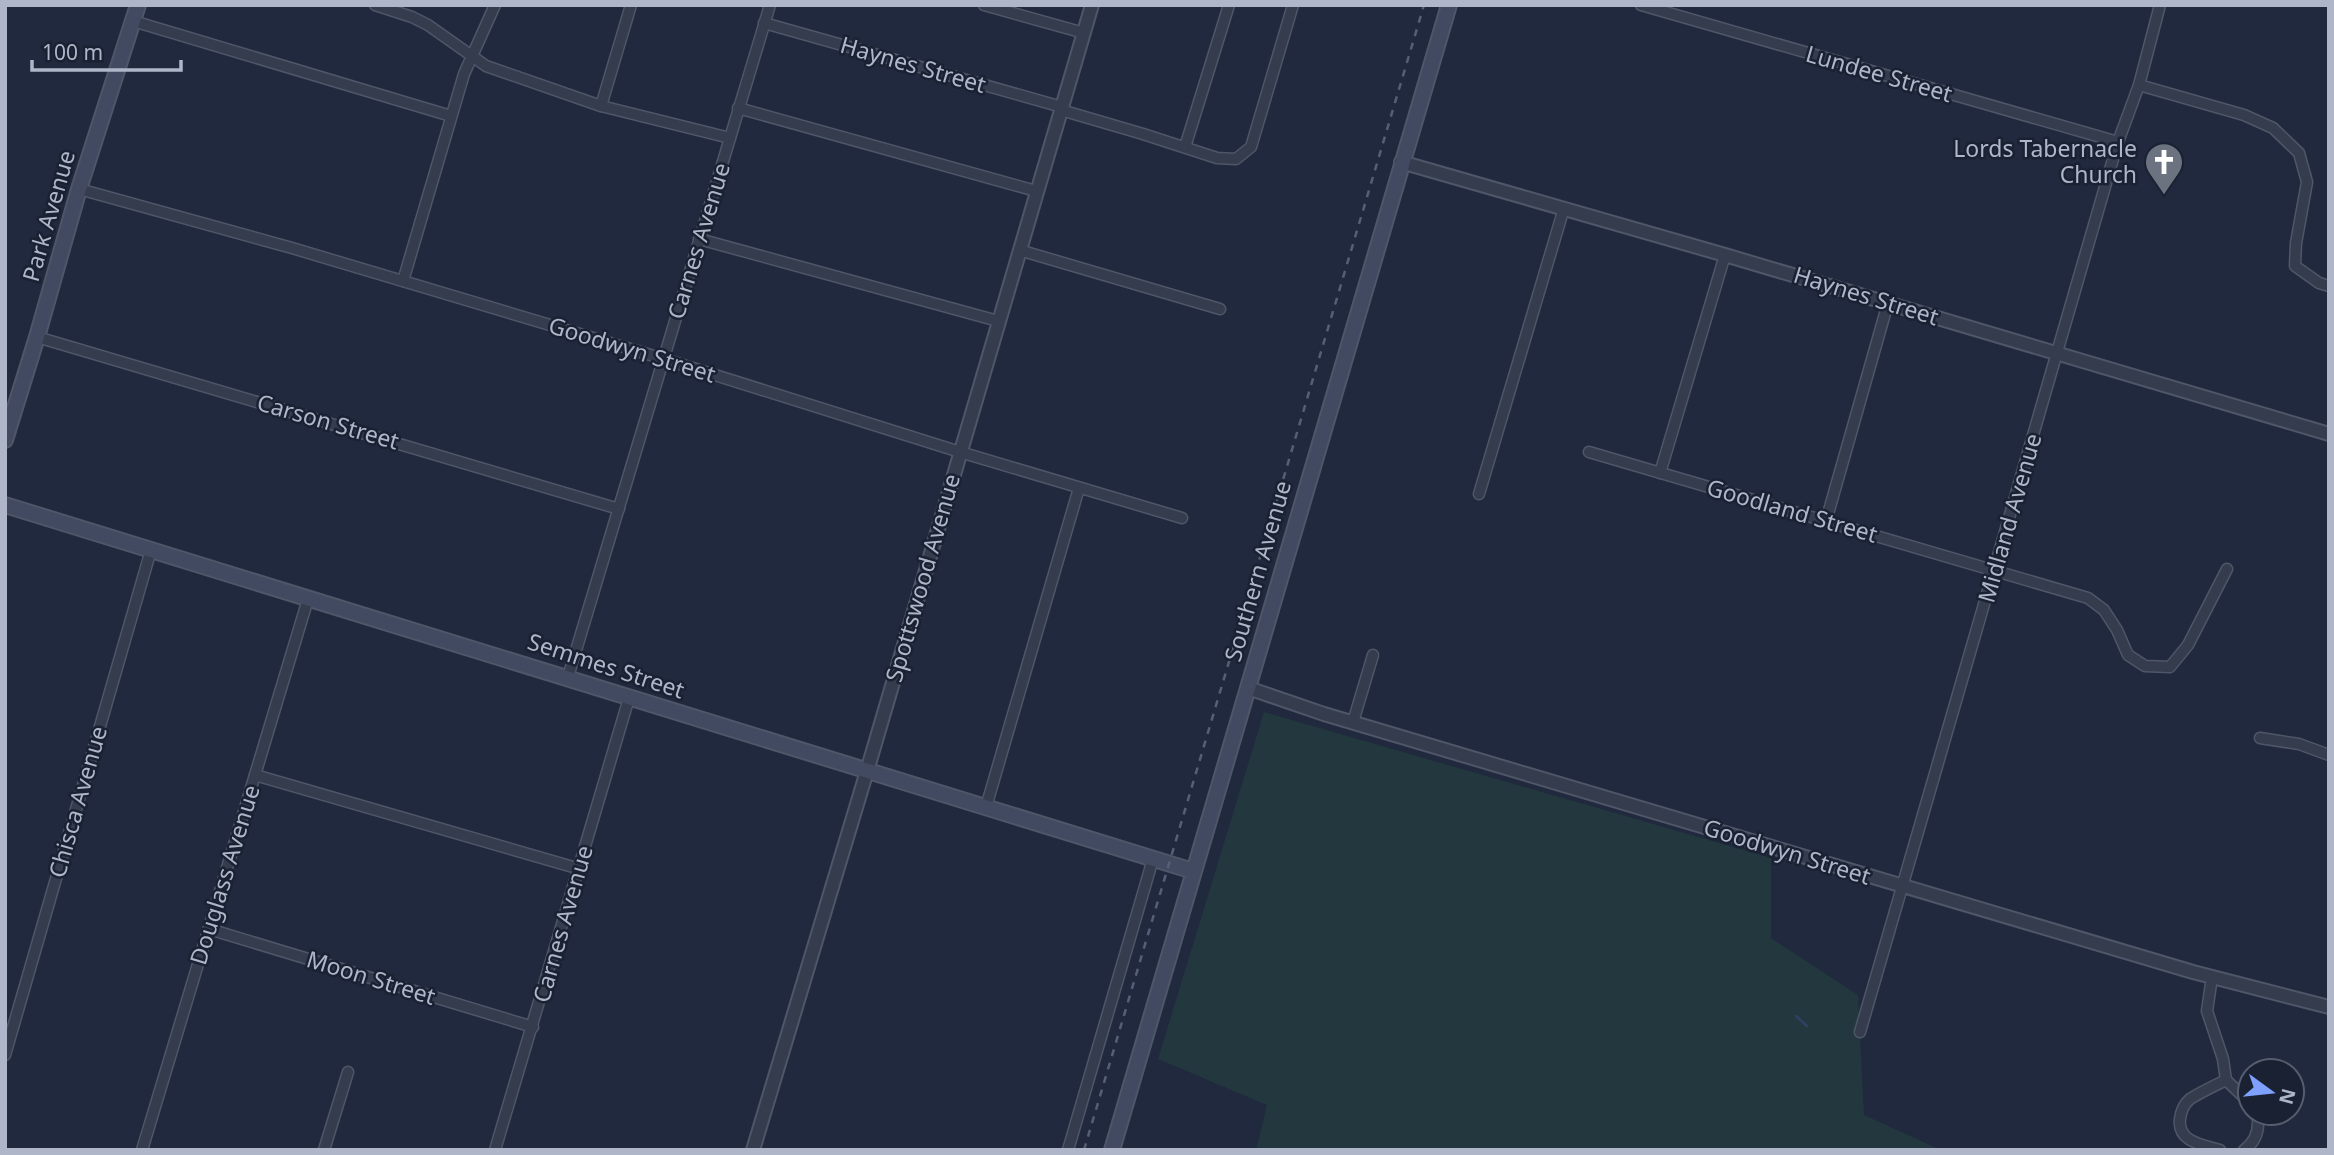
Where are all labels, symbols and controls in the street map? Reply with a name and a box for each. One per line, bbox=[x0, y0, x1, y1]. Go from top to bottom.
scale bar bbox=[32, 28, 180, 72]
street label: Haynes Street bbox=[837, 28, 990, 100]
street label: Lundee Street bbox=[1802, 37, 1956, 109]
text: 100 m bbox=[42, 38, 103, 66]
place label: Lords Tabernacle Church bbox=[1953, 132, 2137, 190]
church icon: Lords Tabernacle Church bbox=[2143, 141, 2185, 196]
street label: Park Avenue bbox=[14, 146, 82, 285]
street label: Carnes Avenue bbox=[659, 159, 737, 323]
street label: Haynes Street bbox=[1790, 258, 1943, 332]
street label: Goodwyn Street bbox=[545, 308, 720, 390]
street label: Carson Street bbox=[254, 385, 403, 457]
street label: Midland Avenue bbox=[1970, 429, 2049, 606]
street label: Spottswood Avenue bbox=[877, 470, 967, 686]
street label: Goodland Street bbox=[1703, 470, 1881, 550]
street label: Southern Avenue bbox=[1216, 477, 1298, 665]
street label: Semmes Street bbox=[524, 625, 689, 705]
street label: Chisca Avenue bbox=[40, 722, 114, 881]
street label: Douglass Avenue bbox=[181, 781, 267, 969]
street label: Goodwyn Street bbox=[1700, 810, 1875, 892]
street label: Carnes Avenue bbox=[524, 842, 600, 1006]
street label: Moon Street bbox=[303, 942, 440, 1012]
north arrow bbox=[2236, 1057, 2306, 1127]
text: N bbox=[2273, 1086, 2302, 1107]

